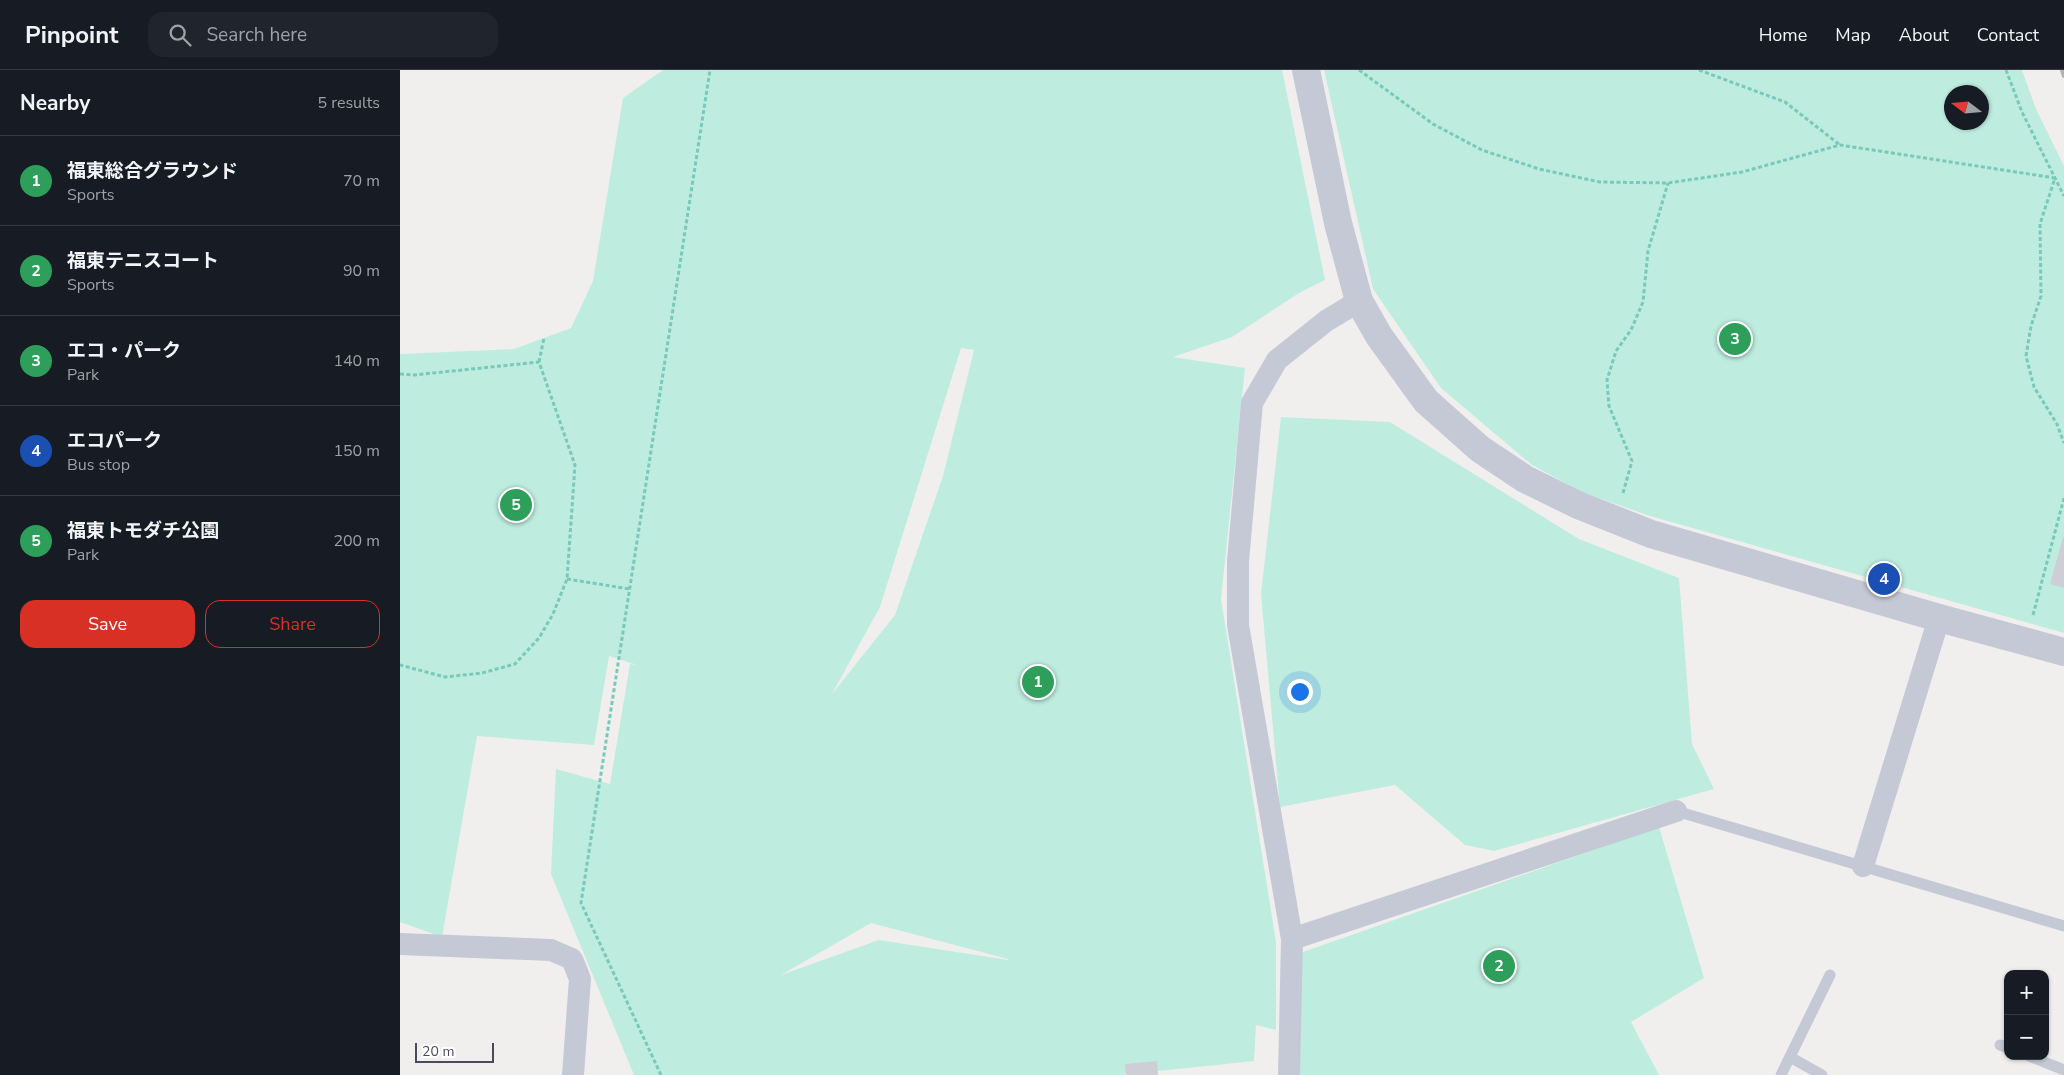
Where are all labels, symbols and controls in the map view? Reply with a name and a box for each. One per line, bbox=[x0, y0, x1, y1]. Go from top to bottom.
search box bbox=[148, 12, 498, 57]
text: Pinpoint bbox=[25, 19, 118, 51]
icon: search bbox=[166, 21, 194, 49]
text: Search here bbox=[206, 22, 307, 48]
text: Home bbox=[1759, 23, 1807, 47]
text: Map bbox=[1835, 23, 1871, 47]
text: About bbox=[1899, 23, 1949, 47]
text: Contact bbox=[1977, 23, 2039, 47]
north arrow bbox=[1944, 85, 1989, 130]
text: Nearby bbox=[20, 89, 90, 117]
text: 5 results bbox=[318, 92, 380, 114]
text: 福東総合グラウンド bbox=[67, 158, 238, 184]
text: 1 bbox=[31, 170, 41, 192]
text: 70 m bbox=[343, 170, 380, 192]
text: Sports bbox=[67, 184, 115, 206]
text: 福東テニスコート bbox=[67, 248, 219, 274]
text: 2 bbox=[31, 260, 41, 282]
text: 90 m bbox=[343, 260, 380, 282]
text: Sports bbox=[67, 274, 115, 296]
pin: 3 bbox=[1719, 320, 1751, 358]
text: エコ・パーク bbox=[67, 338, 181, 364]
text: 3 bbox=[31, 350, 41, 372]
text: 140 m bbox=[333, 350, 380, 372]
text: Park bbox=[67, 364, 99, 386]
text: エコパーク bbox=[67, 428, 162, 454]
text: 4 bbox=[31, 440, 41, 462]
text: 150 m bbox=[333, 440, 380, 462]
text: Bus stop bbox=[67, 454, 130, 476]
pin: 5 bbox=[500, 486, 532, 524]
text: 福東トモダチ公園 bbox=[67, 518, 219, 544]
text: 5 bbox=[31, 530, 41, 552]
text: 200 m bbox=[333, 530, 380, 552]
text: Park bbox=[67, 544, 99, 566]
pin: 4 bbox=[1868, 560, 1900, 598]
button: Save bbox=[20, 600, 195, 648]
button: Share bbox=[205, 600, 380, 648]
pin: 1 bbox=[1022, 663, 1054, 701]
your location bbox=[1287, 679, 1313, 705]
pin: 2 bbox=[1483, 947, 1515, 985]
map controls bbox=[2004, 970, 2049, 1060]
button: + bbox=[2004, 970, 2049, 1015]
button: − bbox=[2004, 1015, 2049, 1060]
scale bar bbox=[415, 1040, 494, 1063]
text: 20 m bbox=[422, 1042, 454, 1061]

